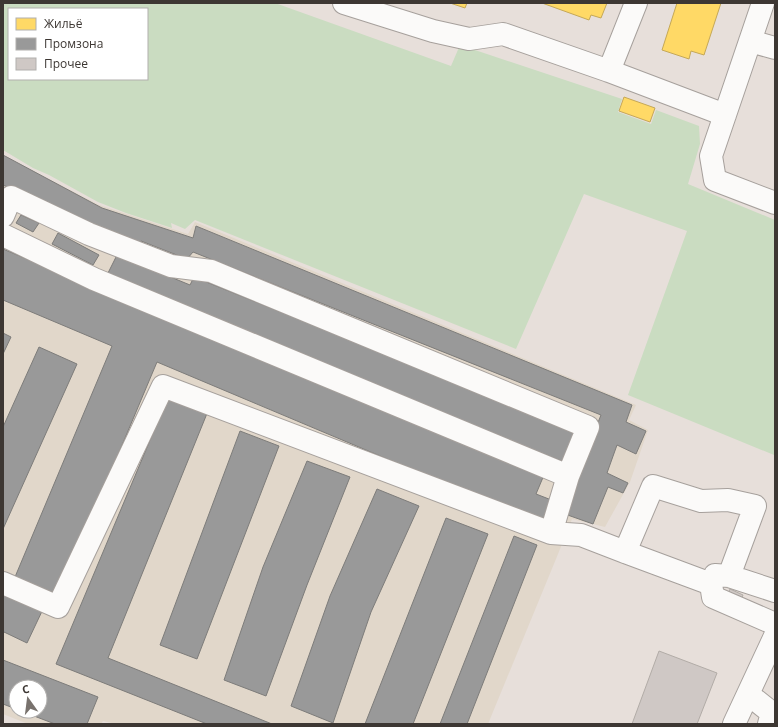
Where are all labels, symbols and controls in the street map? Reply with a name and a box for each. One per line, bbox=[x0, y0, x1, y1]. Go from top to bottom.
legend bbox=[8, 8, 148, 80]
text: Жильё bbox=[44, 15, 83, 32]
text: Промзона bbox=[44, 35, 103, 52]
text: Прочее bbox=[44, 55, 88, 72]
north arrow bbox=[8, 679, 48, 719]
text: С bbox=[20, 681, 31, 697]

